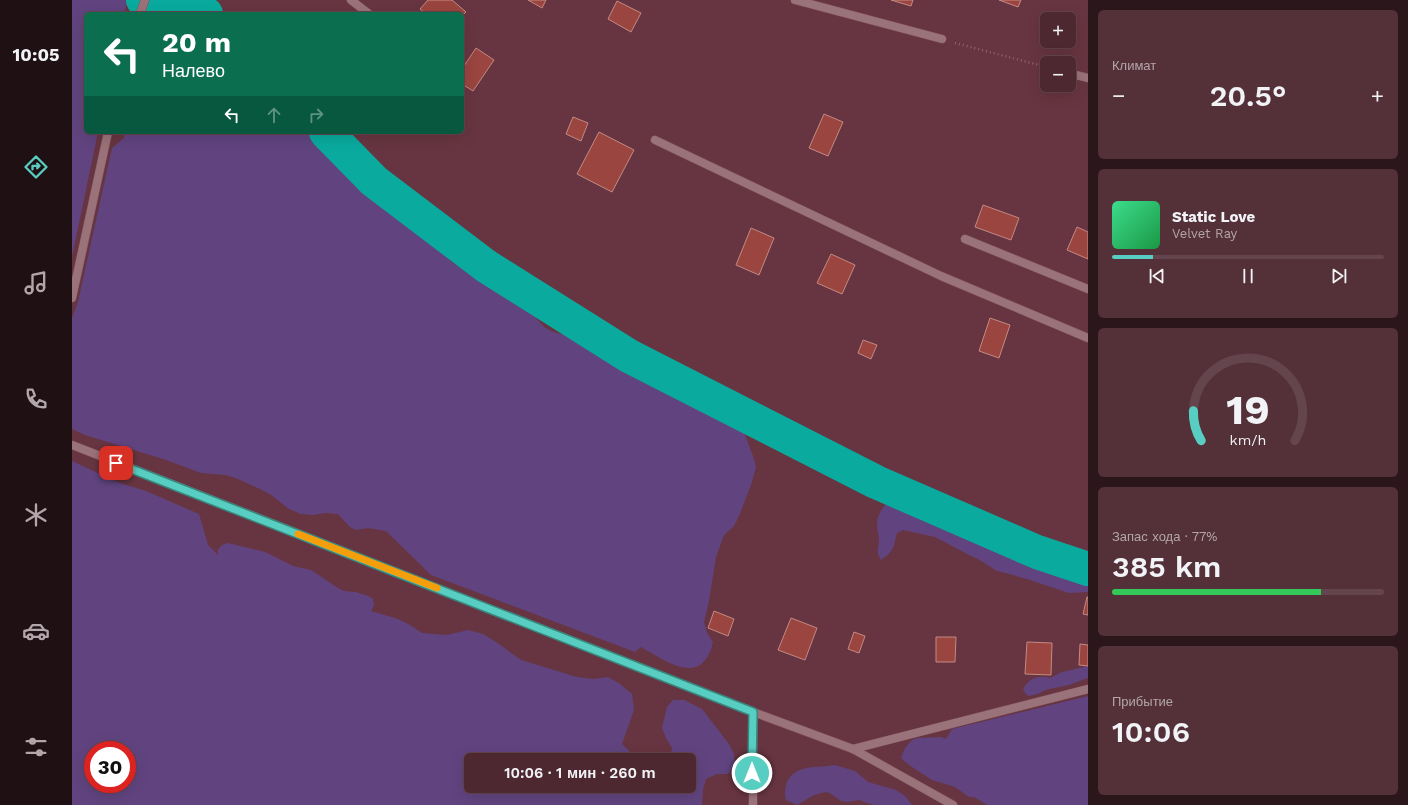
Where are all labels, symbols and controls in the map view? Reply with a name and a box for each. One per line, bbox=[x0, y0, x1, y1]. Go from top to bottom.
map controls bbox=[1040, 12, 1076, 92]
button: + bbox=[1040, 12, 1076, 48]
text: 20 m bbox=[162, 26, 231, 59]
icon: left bbox=[96, 28, 148, 80]
text: 10:05 bbox=[13, 44, 59, 65]
button: − bbox=[1040, 56, 1076, 92]
text: Климат bbox=[1112, 58, 1156, 73]
text: Налево bbox=[162, 60, 225, 81]
text: 20.5° bbox=[1210, 78, 1286, 113]
text: − bbox=[1112, 83, 1125, 108]
text: + bbox=[1371, 83, 1384, 108]
icon: left bbox=[221, 104, 243, 126]
icon: ahead bbox=[263, 104, 285, 126]
icon: right bbox=[305, 104, 327, 126]
icon: directions bbox=[22, 153, 50, 181]
text: Static Love bbox=[1172, 208, 1255, 226]
text: Velvet Ray bbox=[1172, 226, 1237, 241]
icon: previous bbox=[1146, 265, 1168, 287]
icon: pause bbox=[1237, 265, 1259, 287]
icon: next bbox=[1328, 265, 1350, 287]
icon: music bbox=[22, 269, 50, 297]
text: 19 bbox=[1226, 384, 1270, 433]
icon: phone bbox=[22, 385, 50, 413]
text: km/h bbox=[1230, 431, 1266, 447]
pin bbox=[99, 446, 133, 480]
icon: arrive bbox=[105, 452, 127, 474]
icon: climate bbox=[22, 501, 50, 529]
text: Запас хода · 77% bbox=[1112, 529, 1217, 544]
text: 385 km bbox=[1112, 549, 1221, 584]
icon: car bbox=[22, 617, 50, 645]
text: Прибытие bbox=[1112, 694, 1173, 709]
text: 10:06 bbox=[1112, 714, 1190, 749]
icon: filters bbox=[22, 733, 50, 761]
speed limit sign: 30 bbox=[84, 741, 136, 793]
position arrow bbox=[731, 752, 773, 794]
text: 10:06 · 1 мин · 260 m bbox=[504, 764, 656, 782]

